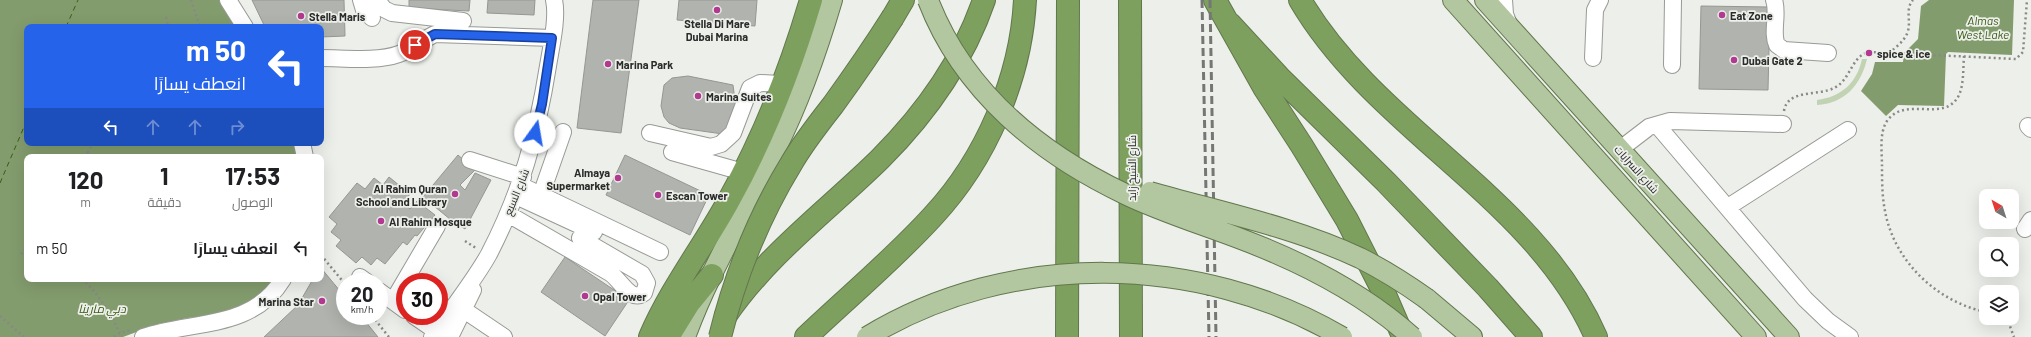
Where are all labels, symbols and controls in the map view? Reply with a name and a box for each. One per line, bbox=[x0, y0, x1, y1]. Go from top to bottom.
marker: Stella Di Mare Dubai Marina bbox=[712, 5, 722, 15]
place label: Eat Zone bbox=[1730, 9, 1773, 22]
place label: Stella Maris bbox=[309, 10, 366, 23]
marker: Eat Zone bbox=[1717, 10, 1727, 20]
marker: Stella Maris bbox=[296, 11, 306, 21]
water label: Almas West Lake bbox=[1957, 13, 2009, 41]
place label: Stella Di Mare Dubai Marina bbox=[684, 17, 750, 43]
pin bbox=[398, 28, 432, 62]
text: 50 m bbox=[186, 33, 246, 67]
icon: arrive bbox=[404, 34, 426, 56]
icon: left bbox=[260, 40, 312, 92]
place label: spice & ice bbox=[1877, 47, 1930, 60]
marker: spice & ice bbox=[1864, 48, 1874, 58]
place label: Dubai Gate 2 bbox=[1742, 54, 1803, 67]
marker: Dubai Gate 2 bbox=[1729, 55, 1739, 65]
place label: Marina Park bbox=[616, 58, 673, 71]
marker: Marina Park bbox=[603, 59, 613, 69]
text: انعطف يسارًا bbox=[154, 72, 246, 94]
place label: Marina Suites bbox=[706, 90, 772, 103]
marker: Marina Suites bbox=[693, 91, 703, 101]
position arrow bbox=[514, 112, 556, 154]
icon: left bbox=[100, 116, 122, 138]
icon: ahead bbox=[142, 116, 164, 138]
icon: ahead bbox=[184, 116, 206, 138]
icon: right bbox=[226, 116, 248, 138]
street label: شارع الشيخ زايد bbox=[1125, 135, 1140, 201]
street label: شارع السرايات bbox=[1611, 142, 1662, 197]
text: 1 bbox=[160, 161, 169, 190]
text: 17:53 bbox=[225, 161, 280, 190]
text: 120 bbox=[68, 165, 104, 194]
place label: Almaya Supermarket bbox=[546, 166, 610, 192]
street label: شارع السبع bbox=[501, 167, 533, 218]
marker: Almaya Supermarket bbox=[613, 173, 623, 183]
place label: Al Rahim Quran School and Library bbox=[356, 182, 447, 208]
marker: Al Rahim Quran School and Library bbox=[450, 189, 460, 199]
place label: Escan Tower bbox=[666, 189, 728, 202]
north arrow bbox=[1979, 189, 2019, 229]
map controls bbox=[1979, 189, 2019, 325]
marker: Escan Tower bbox=[653, 190, 663, 200]
text: m bbox=[80, 194, 91, 210]
text: دقيقة bbox=[147, 194, 181, 210]
text: الوصول bbox=[232, 194, 273, 210]
place label: Al Rahim Mosque bbox=[389, 215, 472, 228]
marker: Al Rahim Mosque bbox=[376, 216, 386, 226]
icon: left bbox=[290, 237, 312, 259]
button: search bbox=[1979, 237, 2019, 277]
text: 50 m bbox=[36, 239, 68, 257]
text: انعطف يسارًا bbox=[193, 239, 278, 257]
speed limit sign: 30 bbox=[396, 273, 448, 325]
text: 20 bbox=[351, 282, 373, 306]
button: layers bbox=[1979, 285, 2019, 325]
place label: Opal Tower bbox=[593, 290, 647, 303]
marker: Opal Tower bbox=[580, 291, 590, 301]
place label: Marina Star bbox=[259, 295, 315, 308]
marker: Marina Star bbox=[317, 296, 327, 306]
water label: دبي مارينا bbox=[78, 301, 127, 319]
text: km/h bbox=[351, 303, 373, 315]

